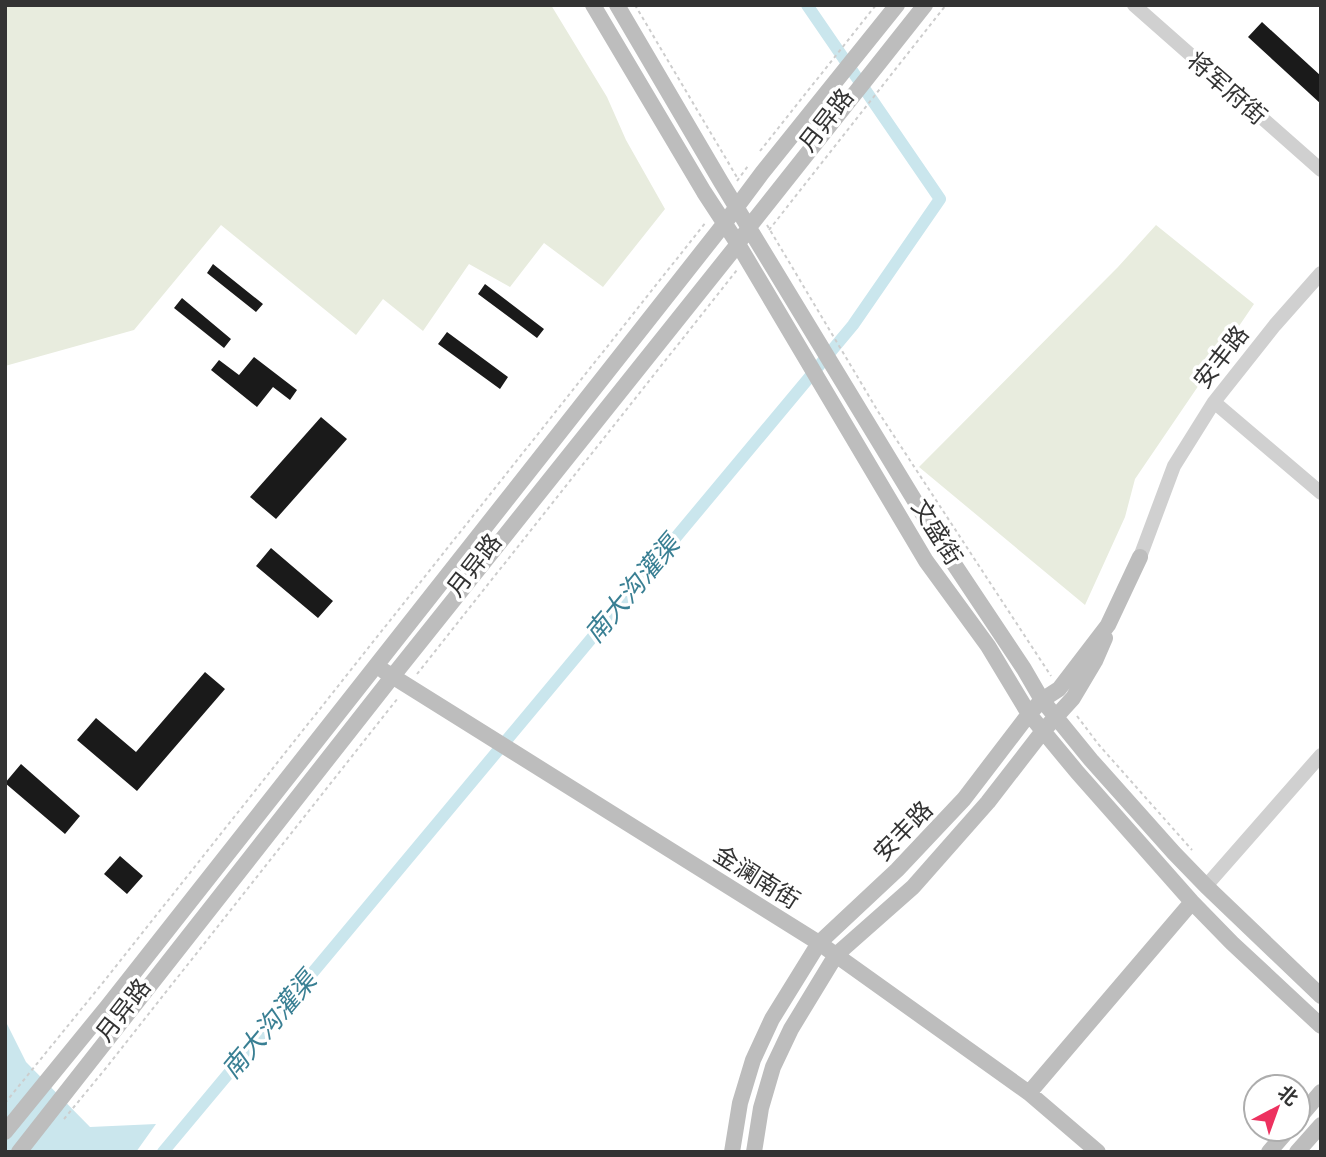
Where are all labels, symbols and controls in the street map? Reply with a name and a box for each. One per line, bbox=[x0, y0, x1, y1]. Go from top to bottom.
street label: 将军府街 bbox=[1180, 44, 1274, 132]
street label: 月异路 bbox=[791, 81, 861, 159]
street label: 安丰路 bbox=[1186, 318, 1256, 396]
street label: 文盛街 bbox=[904, 493, 970, 571]
water label: 南大沟灌渠 bbox=[576, 525, 690, 650]
street label: 月异路 bbox=[439, 526, 509, 604]
street label: 安丰路 bbox=[866, 794, 940, 868]
street label: 金澜南街 bbox=[708, 838, 806, 916]
water label: 南大沟灌渠 bbox=[213, 961, 327, 1086]
street label: 月异路 bbox=[88, 971, 158, 1049]
north arrow bbox=[1242, 1073, 1312, 1143]
text: 北 bbox=[1272, 1079, 1304, 1112]

